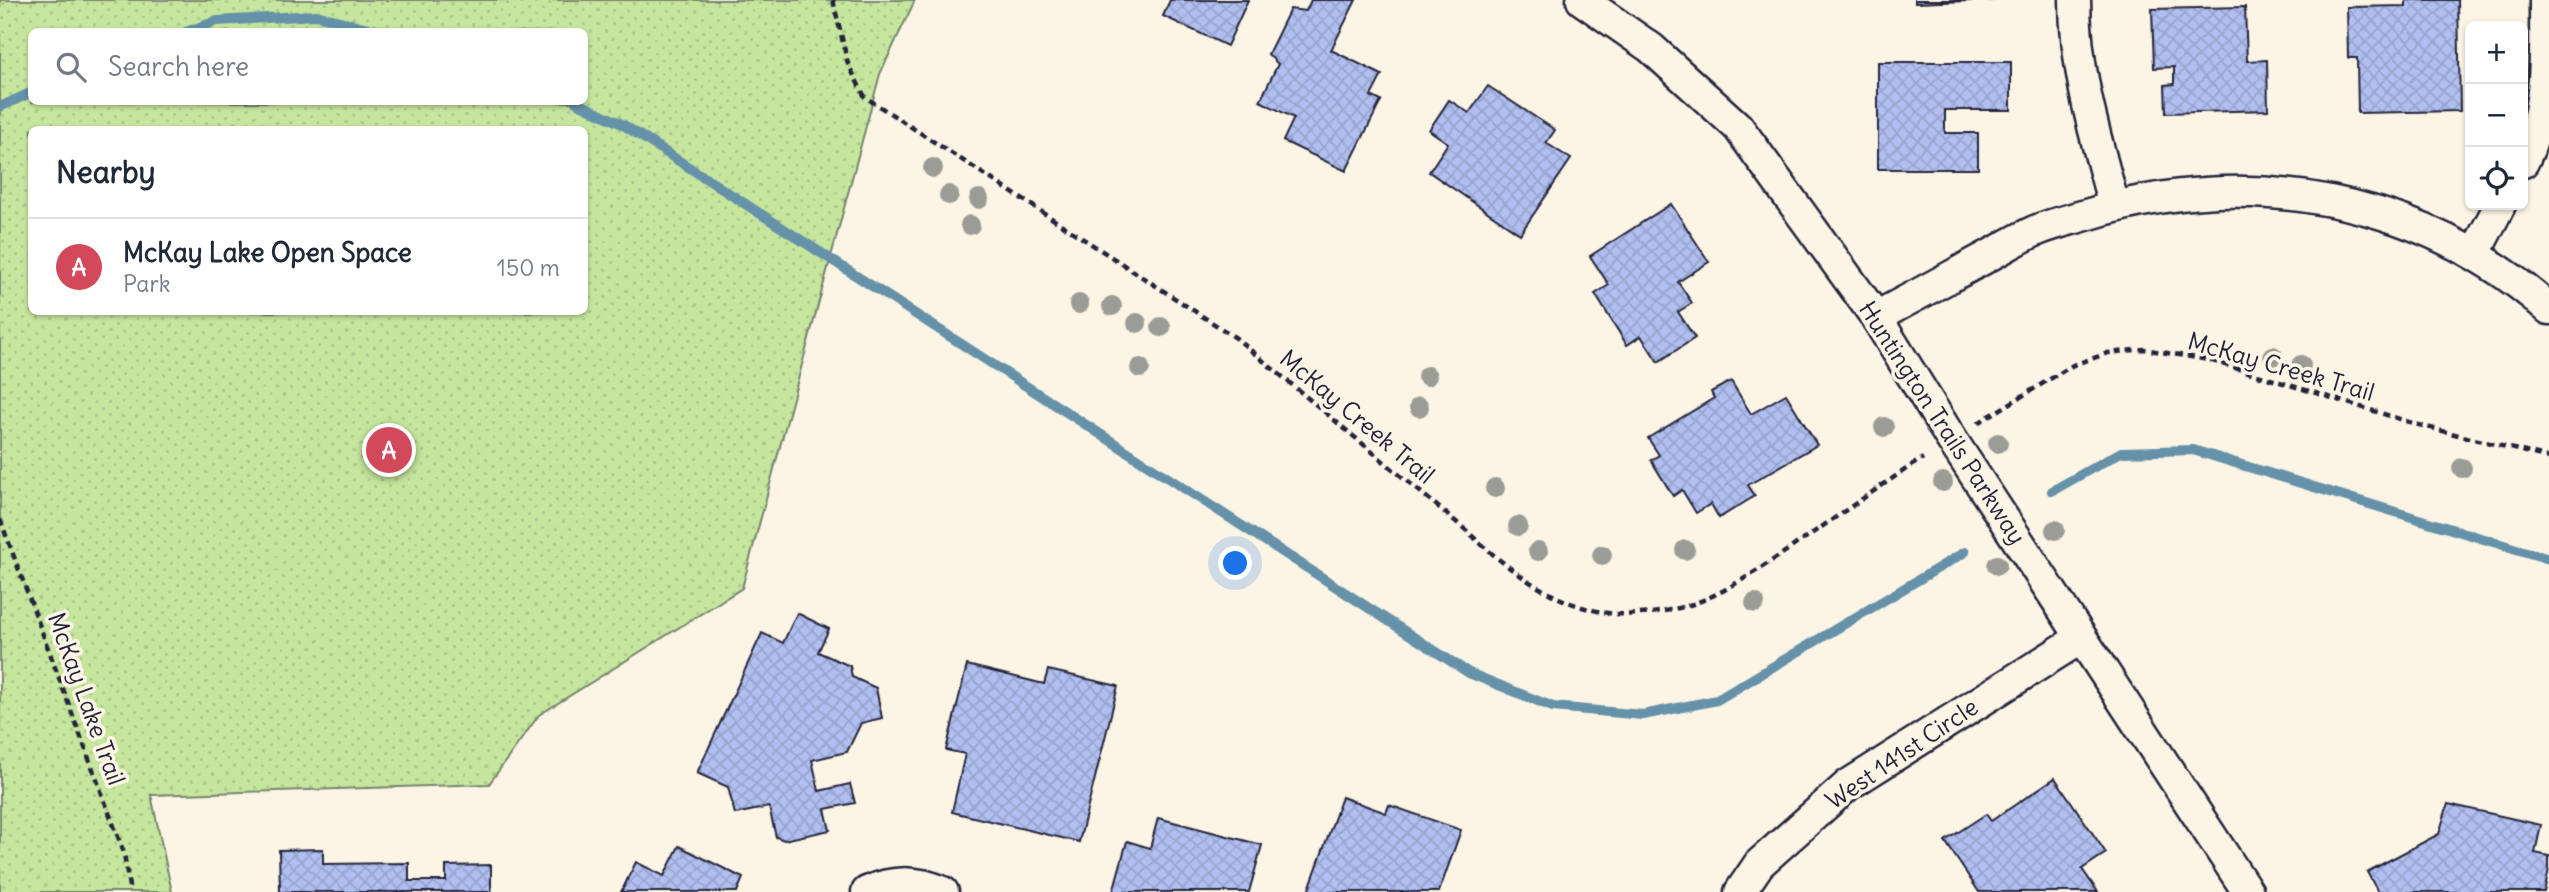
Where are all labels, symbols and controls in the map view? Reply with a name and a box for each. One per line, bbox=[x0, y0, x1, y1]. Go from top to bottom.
map controls bbox=[2465, 21, 2528, 210]
button: + bbox=[2465, 21, 2528, 84]
search box bbox=[28, 28, 588, 105]
icon: search bbox=[52, 48, 90, 86]
text: Search here bbox=[108, 50, 249, 83]
button: − bbox=[2465, 84, 2528, 147]
button: locate bbox=[2465, 147, 2528, 210]
text: Nearby bbox=[56, 153, 156, 191]
text: McKay Lake Open Space bbox=[123, 236, 412, 269]
text: A bbox=[72, 253, 86, 282]
text: 150 m bbox=[497, 253, 560, 282]
text: Park bbox=[123, 269, 171, 298]
street label: Huntington Trails Parkway bbox=[1853, 295, 2033, 550]
street label: McKay Creek Trail bbox=[2185, 325, 2378, 407]
street label: McKay Creek Trail bbox=[1274, 343, 1441, 490]
pin: A bbox=[366, 424, 412, 476]
your location bbox=[1218, 546, 1252, 580]
street label: McKay Lake Trail bbox=[42, 608, 132, 789]
street label: West 141st Circle bbox=[1820, 691, 1983, 815]

